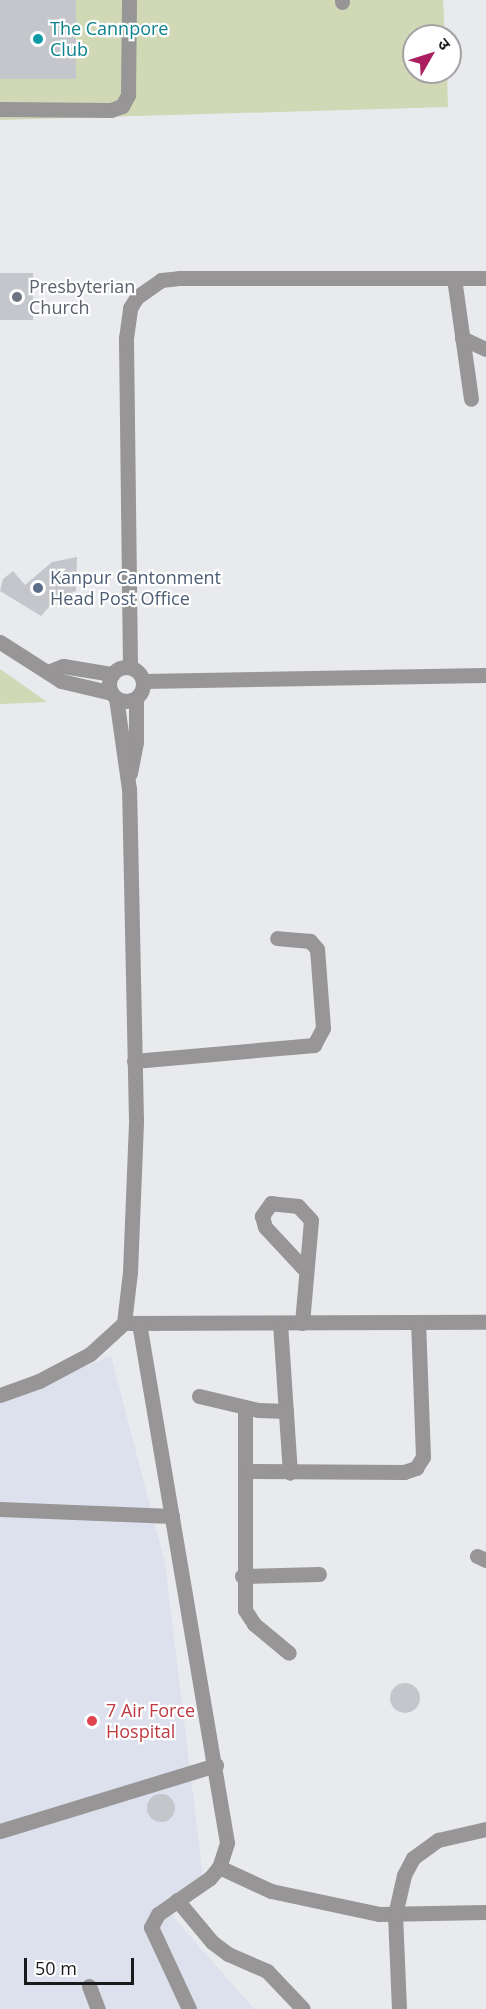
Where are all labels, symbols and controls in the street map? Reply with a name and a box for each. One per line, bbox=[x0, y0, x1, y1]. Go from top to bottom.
place label: The Cannpore Club bbox=[50, 18, 168, 60]
north arrow bbox=[402, 24, 462, 84]
marker: The Cannpore Club bbox=[31, 32, 45, 46]
text: उ bbox=[433, 33, 456, 54]
place label: Presbyterian Church bbox=[29, 276, 135, 318]
marker: Presbyterian Church bbox=[10, 290, 24, 304]
place label: Kanpur Cantonment Head Post Office bbox=[50, 567, 221, 610]
marker: Kanpur Cantonment Head Post Office bbox=[31, 581, 45, 595]
place label: 7 Air Force Hospital bbox=[106, 1700, 195, 1742]
marker: 7 Air Force Hospital bbox=[83, 1712, 101, 1730]
scale bar bbox=[27, 1946, 136, 1984]
text: 50 m bbox=[35, 1956, 77, 1980]

